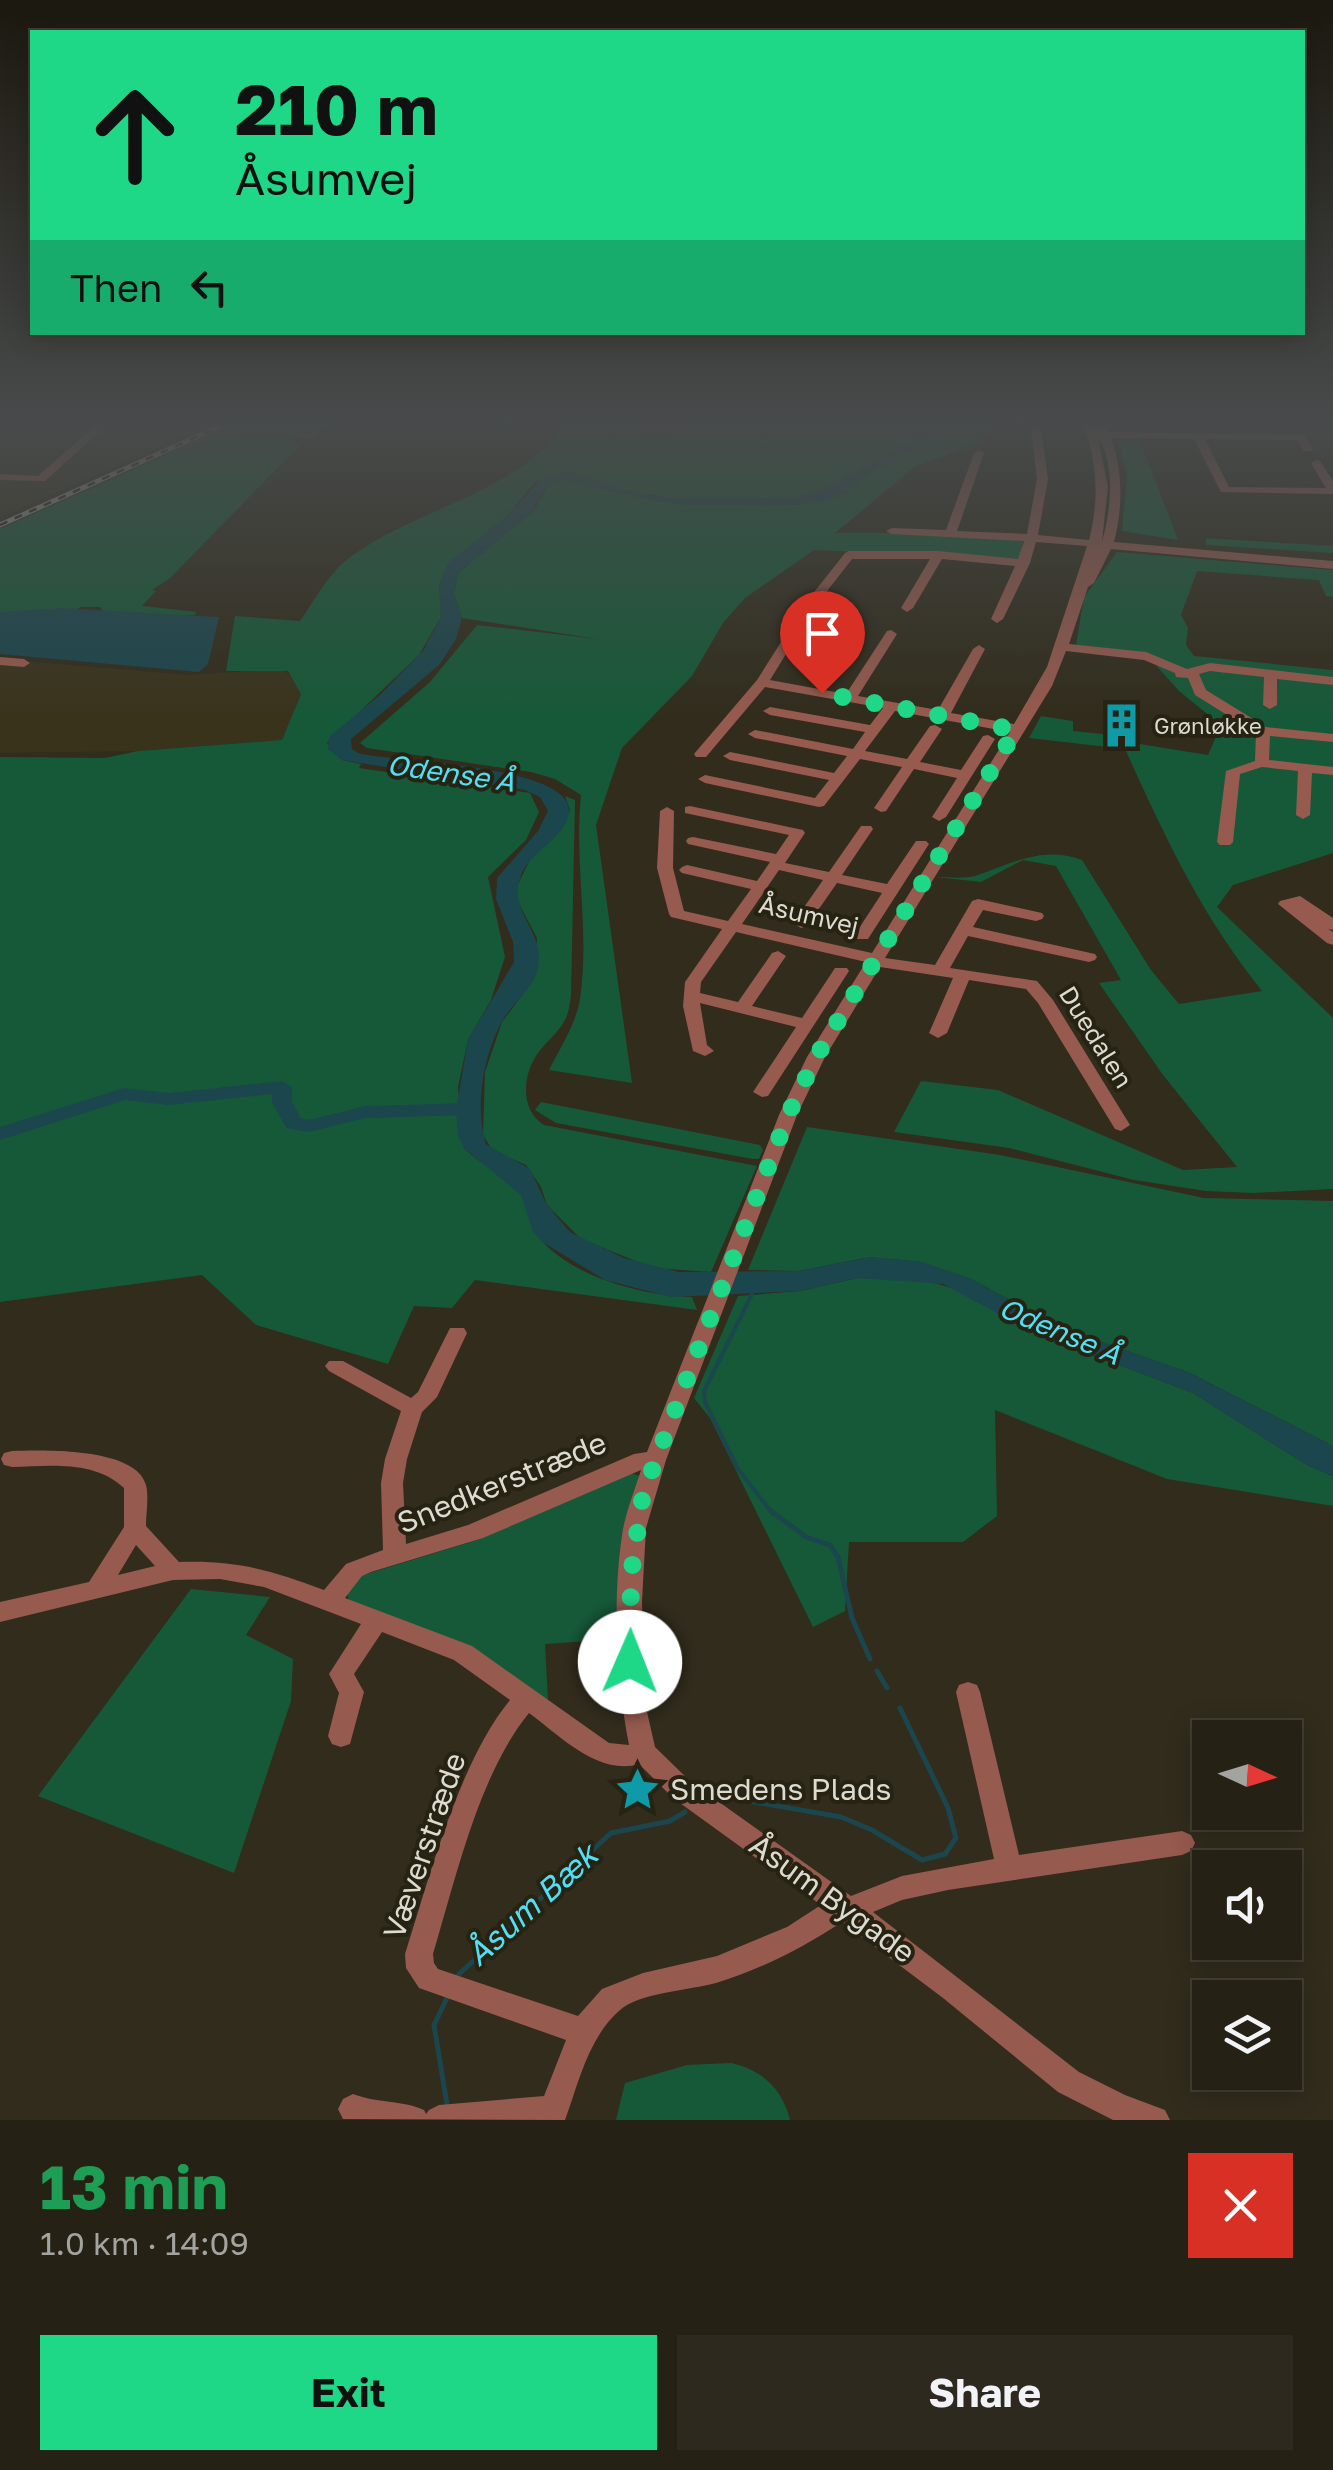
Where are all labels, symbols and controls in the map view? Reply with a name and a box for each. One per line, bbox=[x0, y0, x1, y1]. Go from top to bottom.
text: 210 m bbox=[235, 66, 438, 150]
icon: ahead bbox=[70, 70, 200, 200]
text: Åsumvej bbox=[235, 151, 417, 205]
icon: left bbox=[182, 260, 237, 315]
text: Then bbox=[70, 265, 162, 310]
pin bbox=[780, 591, 865, 694]
icon: arrive bbox=[795, 606, 850, 661]
building icon: Grønløkke bbox=[1097, 702, 1145, 750]
place label: Grønløkke bbox=[1154, 712, 1262, 739]
water label: Odense Å bbox=[385, 747, 517, 798]
street label: Åsumvej bbox=[756, 888, 862, 941]
street label: Duedalen bbox=[1053, 980, 1140, 1093]
water label: Odense Å bbox=[995, 1290, 1126, 1371]
street label: Snedkerstræde bbox=[392, 1424, 611, 1540]
position arrow bbox=[578, 1610, 682, 1714]
north arrow bbox=[1192, 1720, 1302, 1830]
map controls bbox=[1192, 1720, 1302, 2090]
street label: Væverstræde bbox=[375, 1748, 473, 1943]
place icon: Smedens Plads bbox=[613, 1766, 661, 1814]
place label: Smedens Plads bbox=[670, 1771, 891, 1807]
street label: Åsum Bygade bbox=[743, 1826, 922, 1970]
water label: Åsum Bæk bbox=[458, 1834, 607, 1973]
button: sound bbox=[1192, 1850, 1302, 1960]
button: layers bbox=[1192, 1980, 1302, 2090]
text: 13 min bbox=[40, 2150, 228, 2222]
button: close bbox=[1188, 2153, 1293, 2258]
text: 1.0 km · 14:09 bbox=[40, 2224, 249, 2262]
button: Exit bbox=[40, 2335, 657, 2450]
button: Share bbox=[677, 2335, 1293, 2450]

